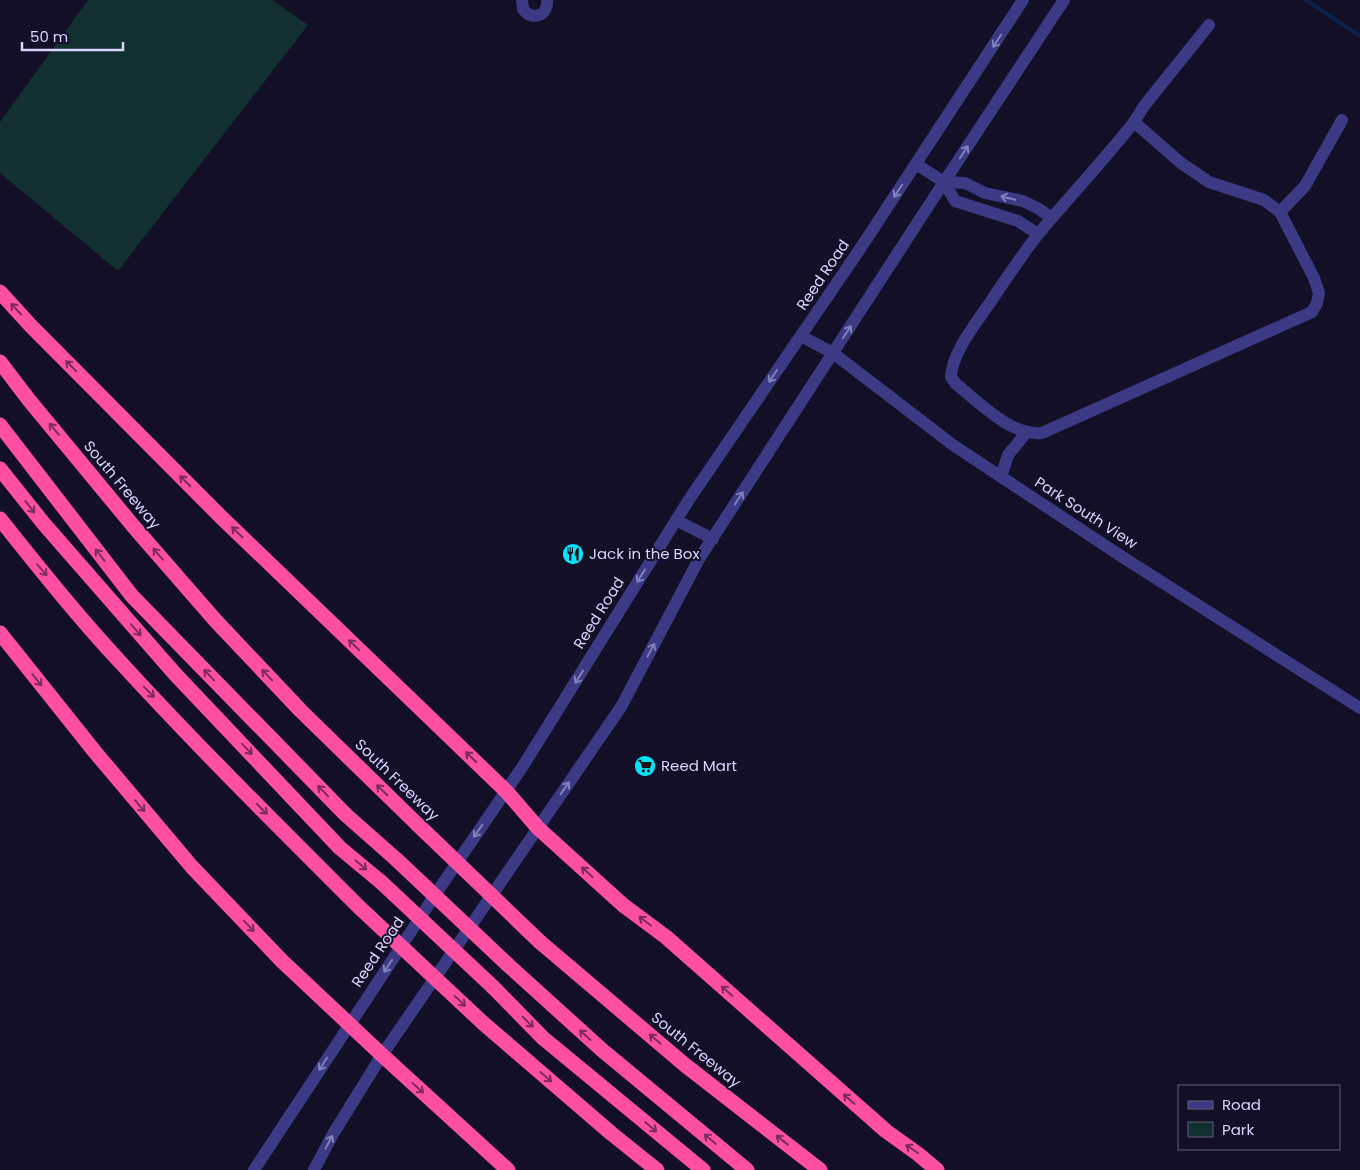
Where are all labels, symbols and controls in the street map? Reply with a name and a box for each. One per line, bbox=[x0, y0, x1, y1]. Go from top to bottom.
scale bar bbox=[22, 20, 124, 52]
text: 50 m bbox=[30, 26, 68, 47]
one-way arrow bbox=[992, 33, 1002, 47]
one-way arrow bbox=[959, 145, 969, 159]
one-way arrow bbox=[893, 184, 903, 198]
one-way arrow bbox=[1001, 193, 1017, 202]
street label: Reed Road bbox=[791, 235, 854, 314]
one-way arrow bbox=[10, 303, 21, 316]
one-way arrow bbox=[841, 325, 852, 339]
one-way arrow bbox=[65, 360, 77, 372]
one-way arrow bbox=[768, 369, 778, 383]
one-way arrow bbox=[48, 423, 59, 436]
street label: South Freeway bbox=[79, 436, 166, 534]
street label: Park South View bbox=[1031, 471, 1142, 554]
one-way arrow bbox=[179, 475, 191, 487]
one-way arrow bbox=[735, 491, 745, 505]
one-way arrow bbox=[25, 500, 36, 513]
one-way arrow bbox=[230, 526, 243, 538]
restaurant icon: Jack in the Box bbox=[561, 542, 585, 566]
place label: Jack in the Box bbox=[589, 543, 700, 564]
one-way arrow bbox=[153, 548, 164, 561]
one-way arrow bbox=[95, 549, 106, 562]
one-way arrow bbox=[36, 564, 47, 577]
one-way arrow bbox=[636, 569, 646, 583]
street label: Reed Road bbox=[568, 573, 629, 653]
one-way arrow bbox=[131, 623, 142, 636]
one-way arrow bbox=[348, 639, 360, 651]
one-way arrow bbox=[646, 643, 656, 658]
one-way arrow bbox=[261, 668, 273, 681]
one-way arrow bbox=[203, 669, 216, 681]
one-way arrow bbox=[573, 669, 583, 683]
one-way arrow bbox=[32, 673, 43, 686]
one-way arrow bbox=[143, 686, 155, 699]
street label: South Freeway bbox=[351, 734, 444, 826]
one-way arrow bbox=[241, 743, 253, 756]
one-way arrow bbox=[465, 751, 477, 763]
supermarket icon: Reed Mart bbox=[633, 754, 657, 778]
place label: Reed Mart bbox=[661, 755, 737, 776]
one-way arrow bbox=[560, 781, 570, 795]
one-way arrow bbox=[376, 784, 388, 796]
one-way arrow bbox=[317, 785, 329, 797]
one-way arrow bbox=[135, 799, 146, 812]
one-way arrow bbox=[256, 803, 268, 815]
one-way arrow bbox=[473, 824, 483, 838]
one-way arrow bbox=[354, 859, 367, 871]
one-way arrow bbox=[580, 866, 593, 878]
street label: Reed Road bbox=[346, 912, 409, 991]
one-way arrow bbox=[638, 916, 652, 926]
one-way arrow bbox=[243, 920, 255, 933]
one-way arrow bbox=[382, 959, 393, 973]
one-way arrow bbox=[721, 985, 734, 997]
one-way arrow bbox=[453, 995, 466, 1007]
street label: South Freeway bbox=[647, 1007, 746, 1093]
one-way arrow bbox=[521, 1016, 534, 1028]
one-way arrow bbox=[578, 1029, 591, 1041]
one-way arrow bbox=[648, 1034, 661, 1045]
one-way arrow bbox=[318, 1057, 328, 1071]
one-way arrow bbox=[540, 1072, 553, 1083]
one-way arrow bbox=[412, 1082, 425, 1094]
legend bbox=[1178, 1085, 1340, 1150]
one-way arrow bbox=[843, 1093, 856, 1104]
text: Road bbox=[1222, 1094, 1261, 1115]
text: Park bbox=[1222, 1119, 1254, 1140]
one-way arrow bbox=[645, 1121, 658, 1133]
one-way arrow bbox=[703, 1133, 716, 1145]
one-way arrow bbox=[324, 1135, 334, 1150]
one-way arrow bbox=[775, 1135, 789, 1145]
one-way arrow bbox=[905, 1144, 919, 1154]

